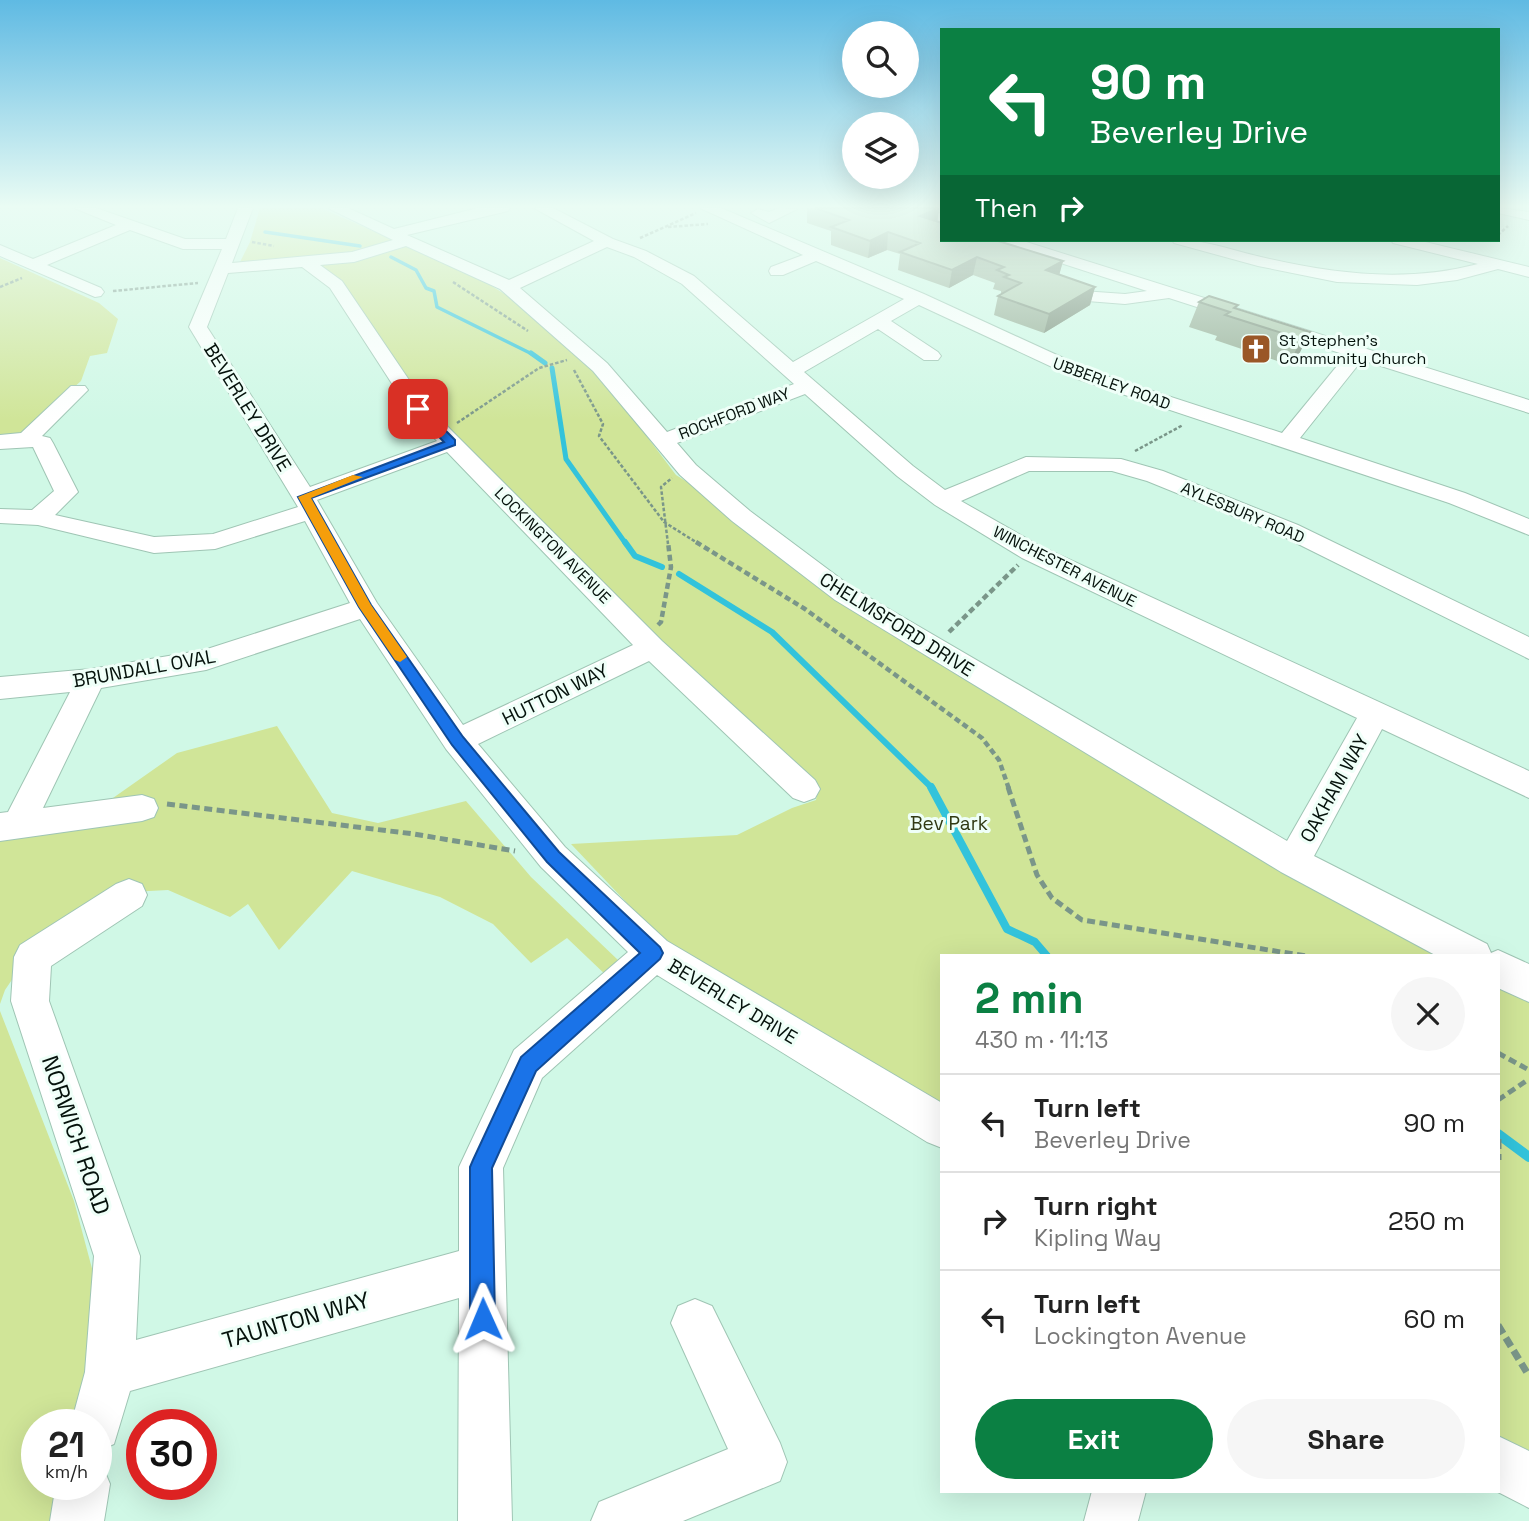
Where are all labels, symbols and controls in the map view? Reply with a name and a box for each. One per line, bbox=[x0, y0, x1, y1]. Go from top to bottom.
map controls bbox=[842, 21, 919, 189]
button: search bbox=[842, 21, 919, 98]
text: 90 m bbox=[1090, 51, 1206, 113]
icon: left bbox=[975, 56, 1066, 147]
button: layers bbox=[842, 112, 919, 189]
text: Beverley Drive bbox=[1090, 112, 1308, 152]
icon: right bbox=[1052, 189, 1090, 227]
text: Then bbox=[975, 191, 1038, 225]
place label: St Stephen's Community Church bbox=[1279, 330, 1426, 369]
church icon: St Stephen's Community Church bbox=[1239, 332, 1273, 366]
street label: BEVERLEY DRIVE bbox=[198, 338, 297, 476]
street label: UBBERLEY ROAD bbox=[1050, 352, 1174, 414]
pin bbox=[388, 379, 448, 439]
street label: ROCHFORD WAY bbox=[675, 382, 793, 444]
icon: arrive bbox=[399, 390, 437, 428]
street label: AYLESBURY ROAD bbox=[1178, 477, 1308, 548]
street label: LOCKINGTON AVENUE bbox=[490, 483, 615, 608]
street label: WINCHESTER AVENUE bbox=[989, 521, 1140, 612]
street label: CHELMSFORD DRIVE bbox=[815, 567, 979, 682]
street label: BRUNDALL OVAL bbox=[71, 644, 218, 693]
street label: HUTTON WAY bbox=[498, 658, 613, 731]
street label: OAKHAM WAY bbox=[1294, 729, 1375, 847]
park label: Bev Park bbox=[910, 811, 988, 836]
street label: BEVERLEY DRIVE bbox=[663, 953, 802, 1050]
text: 2 min bbox=[975, 972, 1084, 1025]
button: close bbox=[1391, 977, 1465, 1051]
text: 430 m · 11:13 bbox=[975, 1025, 1108, 1055]
street label: NORWICH ROAD bbox=[35, 1052, 117, 1218]
text: Turn left bbox=[1034, 1091, 1141, 1125]
icon: left bbox=[975, 1104, 1013, 1142]
text: 90 m bbox=[1403, 1106, 1465, 1140]
text: Beverley Drive bbox=[1034, 1125, 1191, 1155]
text: Turn right bbox=[1034, 1189, 1158, 1223]
icon: right bbox=[975, 1202, 1013, 1240]
text: 250 m bbox=[1388, 1204, 1465, 1238]
text: Kipling Way bbox=[1034, 1223, 1161, 1253]
position arrow bbox=[446, 1282, 520, 1356]
street label: TAUNTON WAY bbox=[219, 1285, 373, 1355]
text: Turn left bbox=[1034, 1287, 1141, 1321]
icon: left bbox=[975, 1300, 1013, 1338]
text: 60 m bbox=[1403, 1302, 1465, 1336]
text: Lockington Avenue bbox=[1034, 1321, 1247, 1351]
button: Exit bbox=[975, 1399, 1213, 1479]
button: Share bbox=[1227, 1399, 1465, 1479]
speed limit sign: 30 bbox=[126, 1409, 217, 1500]
text: 21 bbox=[48, 1423, 85, 1467]
text: km/h bbox=[45, 1460, 88, 1483]

